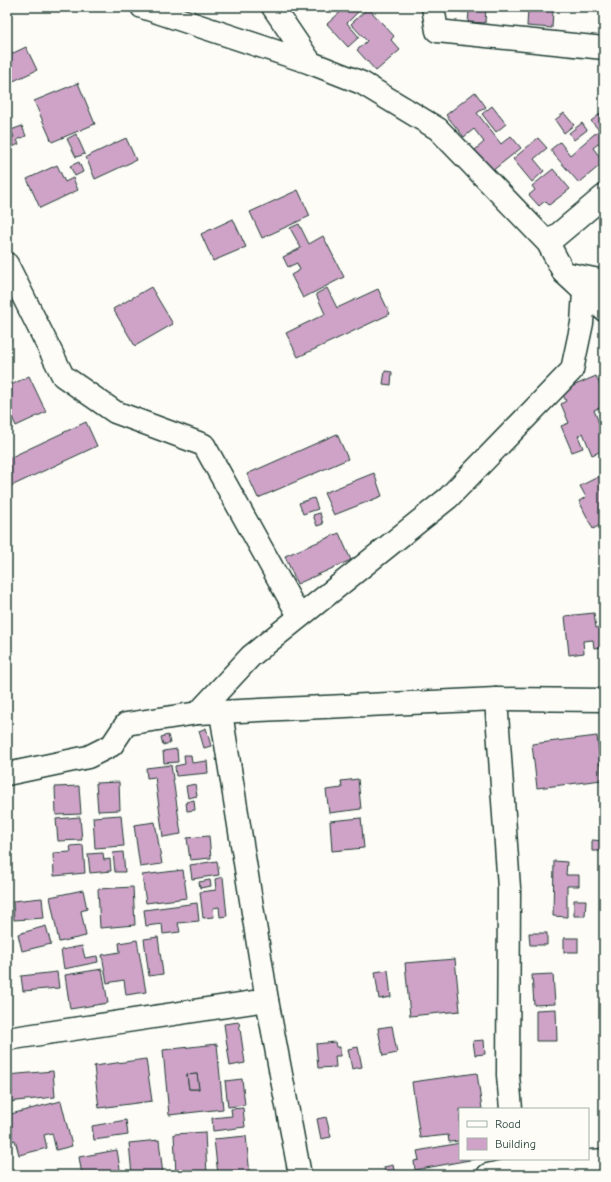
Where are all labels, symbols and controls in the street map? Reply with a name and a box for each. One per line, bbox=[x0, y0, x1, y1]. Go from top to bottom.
legend bbox=[459, 1108, 589, 1160]
text: Road bbox=[495, 1117, 521, 1131]
text: Building bbox=[495, 1137, 536, 1151]

